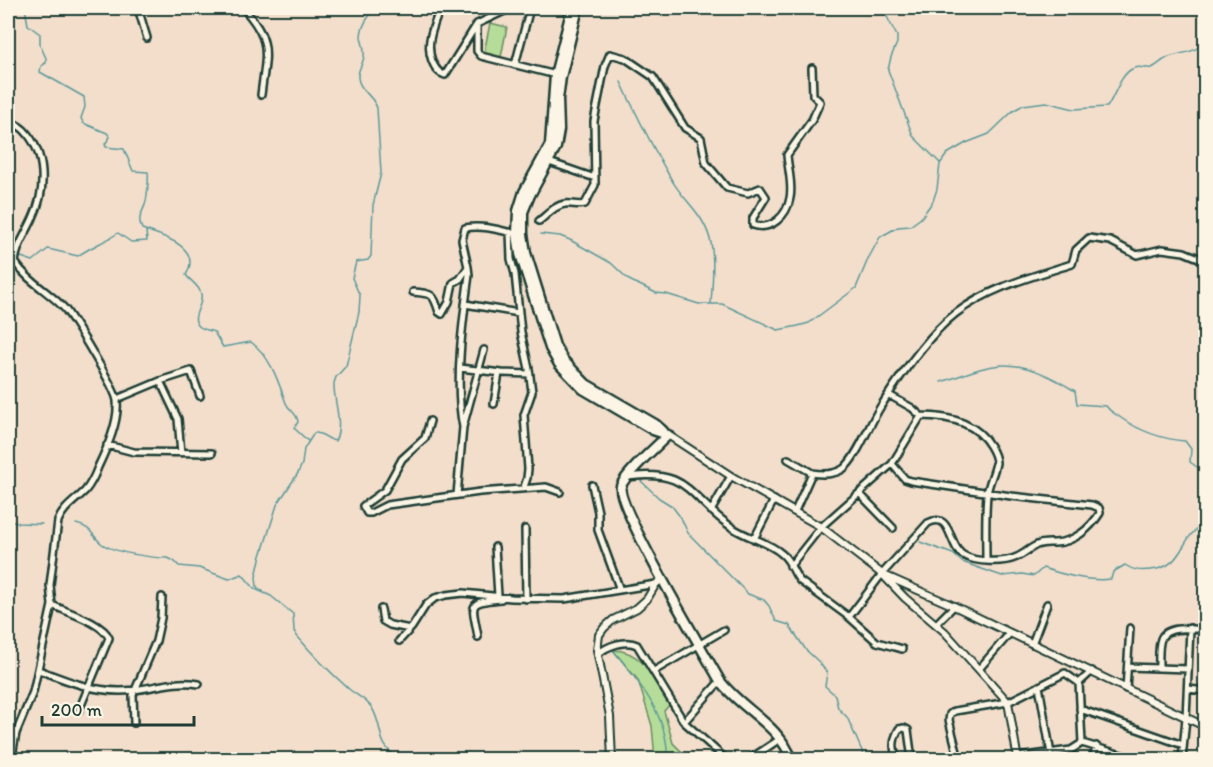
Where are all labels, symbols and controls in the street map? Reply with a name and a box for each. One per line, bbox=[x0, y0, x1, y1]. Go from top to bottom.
scale bar bbox=[42, 689, 194, 727]
text: 200 m bbox=[51, 699, 102, 721]

